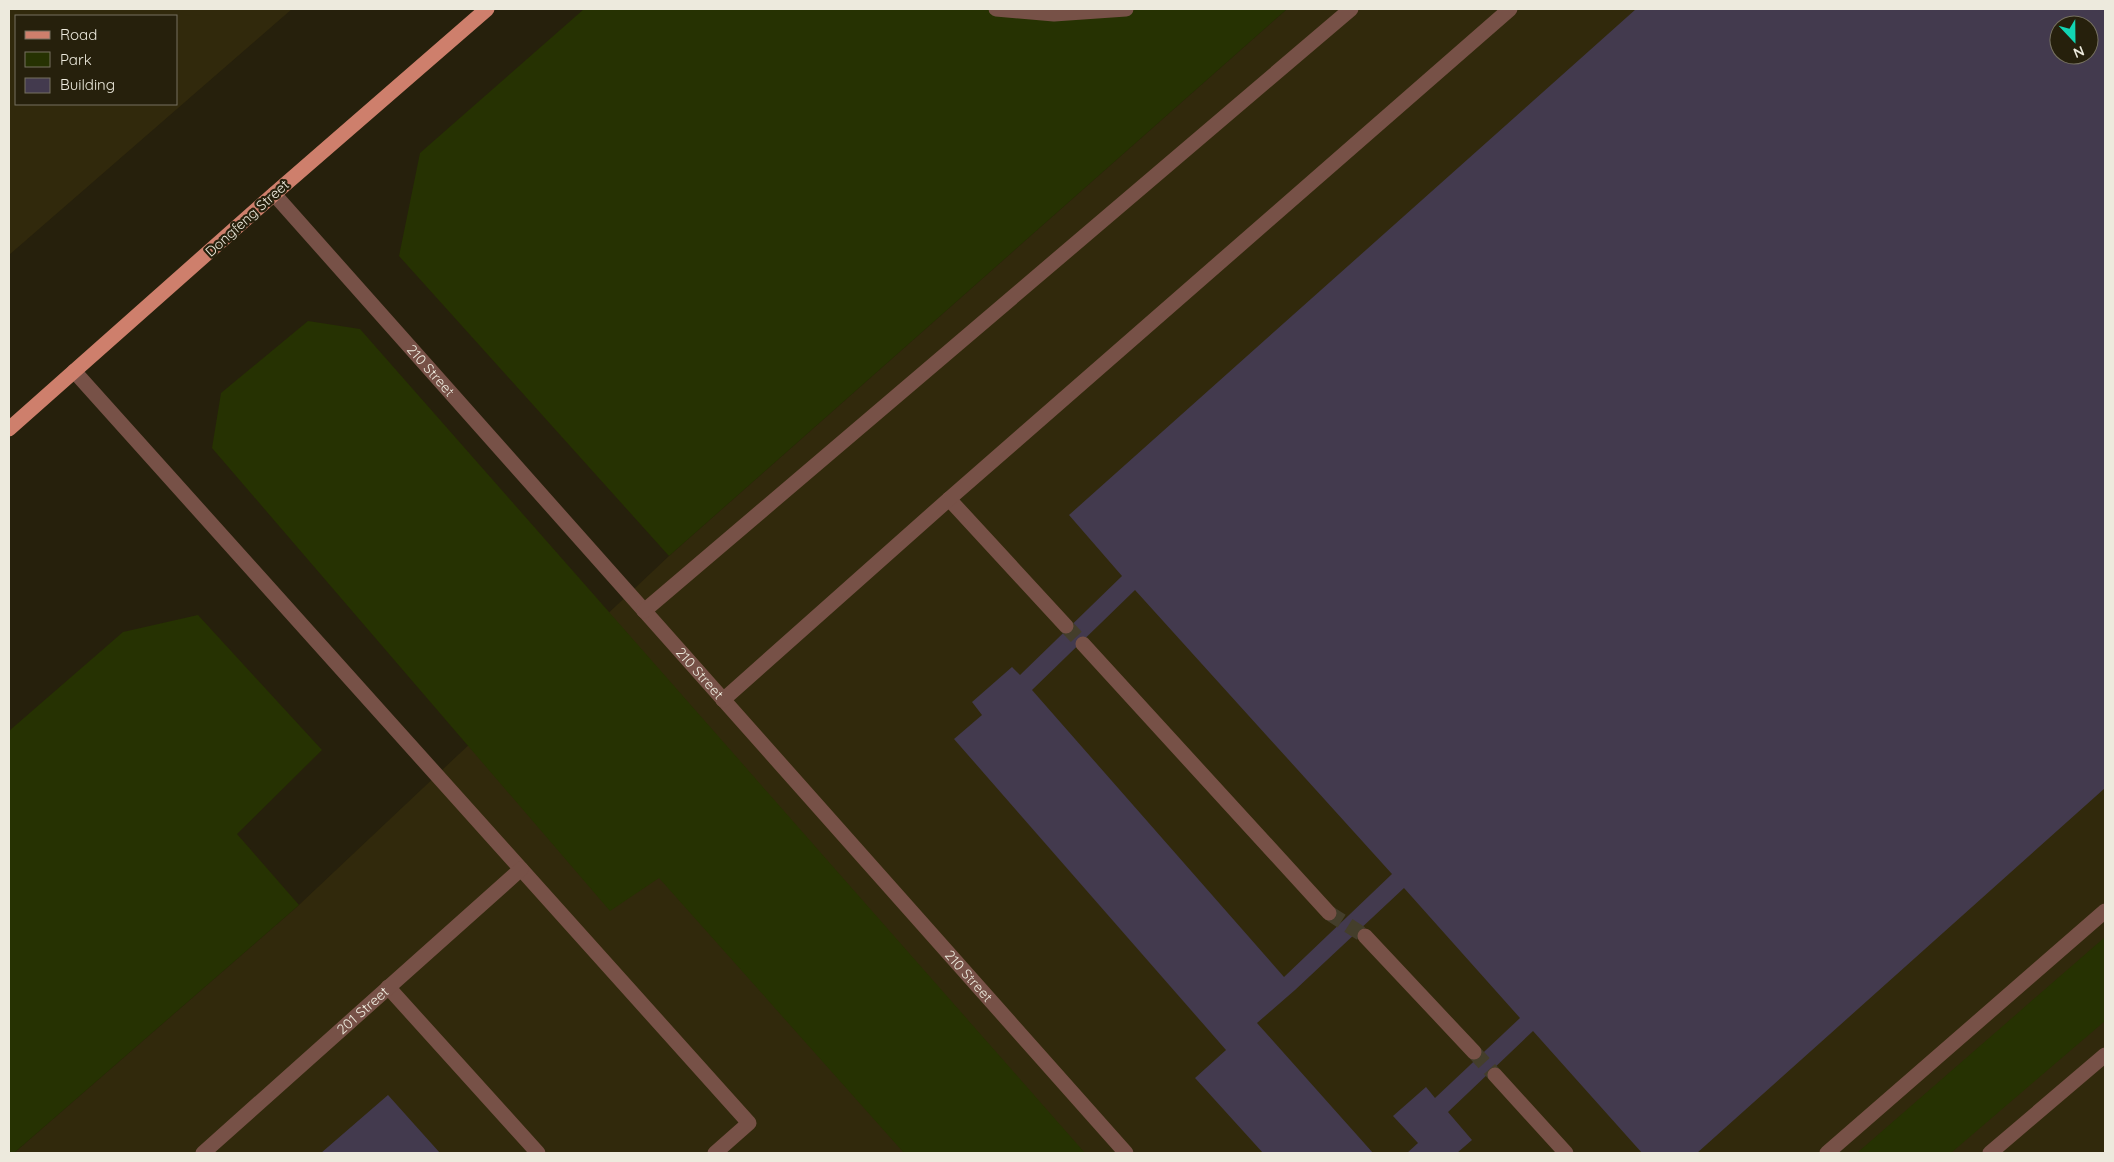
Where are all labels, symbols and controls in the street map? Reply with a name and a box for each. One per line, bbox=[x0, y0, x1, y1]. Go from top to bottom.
legend bbox=[15, 15, 178, 105]
north arrow bbox=[2049, 15, 2099, 65]
text: Road bbox=[60, 25, 97, 44]
text: N bbox=[2071, 42, 2087, 62]
text: Park bbox=[60, 50, 92, 69]
text: Building bbox=[60, 75, 115, 94]
street label: Dongfeng Street bbox=[201, 175, 293, 260]
street label: 210 Street bbox=[403, 341, 459, 400]
street label: 210 Street bbox=[672, 644, 728, 703]
street label: 210 Street bbox=[941, 946, 997, 1006]
street label: 201 Street bbox=[333, 982, 392, 1038]

